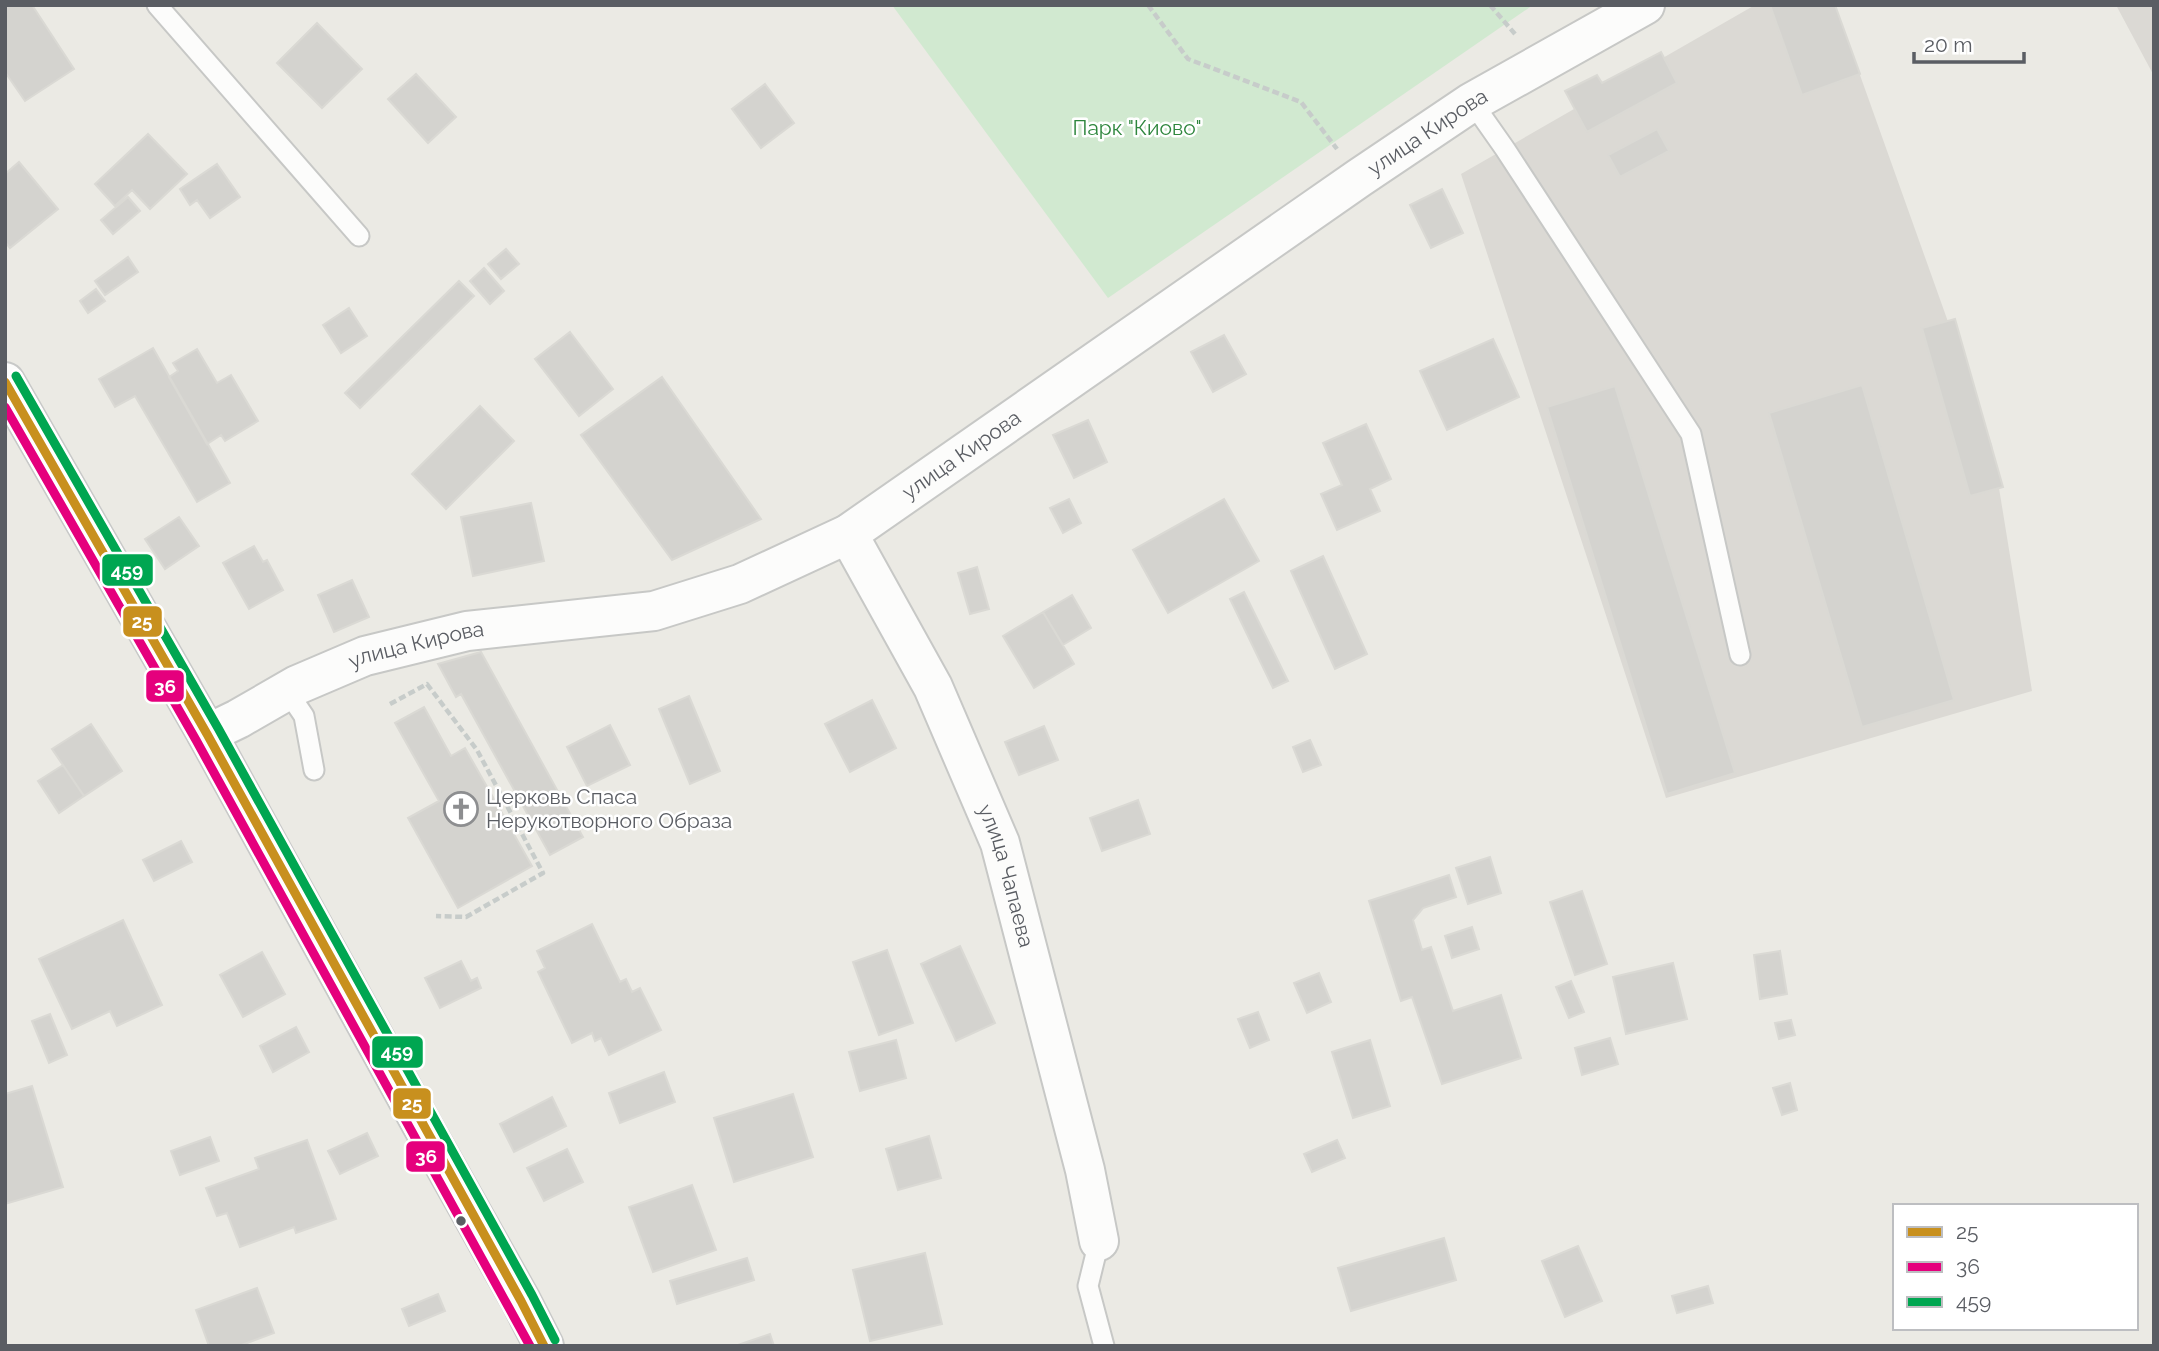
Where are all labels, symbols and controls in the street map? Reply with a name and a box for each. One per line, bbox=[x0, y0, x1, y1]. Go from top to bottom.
scale bar bbox=[1914, 21, 2024, 65]
text: 20 m bbox=[1924, 32, 1972, 57]
street label: улица Кирова bbox=[1363, 83, 1492, 181]
park label: Парк "Киово" bbox=[1072, 115, 1202, 140]
street label: улица Кирова bbox=[897, 405, 1025, 504]
line badge: 459 bbox=[101, 553, 154, 587]
text: 459 bbox=[111, 559, 143, 581]
line badge: 25 bbox=[122, 605, 163, 638]
text: 25 bbox=[131, 610, 153, 632]
street label: улица Кирова bbox=[344, 616, 485, 674]
line badge: 36 bbox=[145, 669, 185, 703]
text: 36 bbox=[154, 675, 176, 697]
place label: Церковь Спаса Нерукотворного Образа bbox=[486, 784, 732, 833]
church icon: Церковь Спаса Нерукотворного Образа bbox=[442, 790, 480, 828]
street label: улица Чапаева bbox=[973, 800, 1040, 950]
line badge: 459 bbox=[371, 1035, 424, 1069]
text: 459 bbox=[381, 1040, 413, 1062]
line badge: 25 bbox=[392, 1087, 432, 1120]
text: 25 bbox=[401, 1092, 423, 1114]
line badge: 36 bbox=[405, 1140, 446, 1173]
text: 36 bbox=[415, 1145, 437, 1167]
legend bbox=[1893, 1204, 2138, 1330]
unlabelled marker bbox=[454, 1214, 468, 1228]
text: 25 bbox=[1956, 1219, 1978, 1244]
text: 36 bbox=[1956, 1254, 1980, 1279]
text: 459 bbox=[1956, 1289, 1991, 1314]

